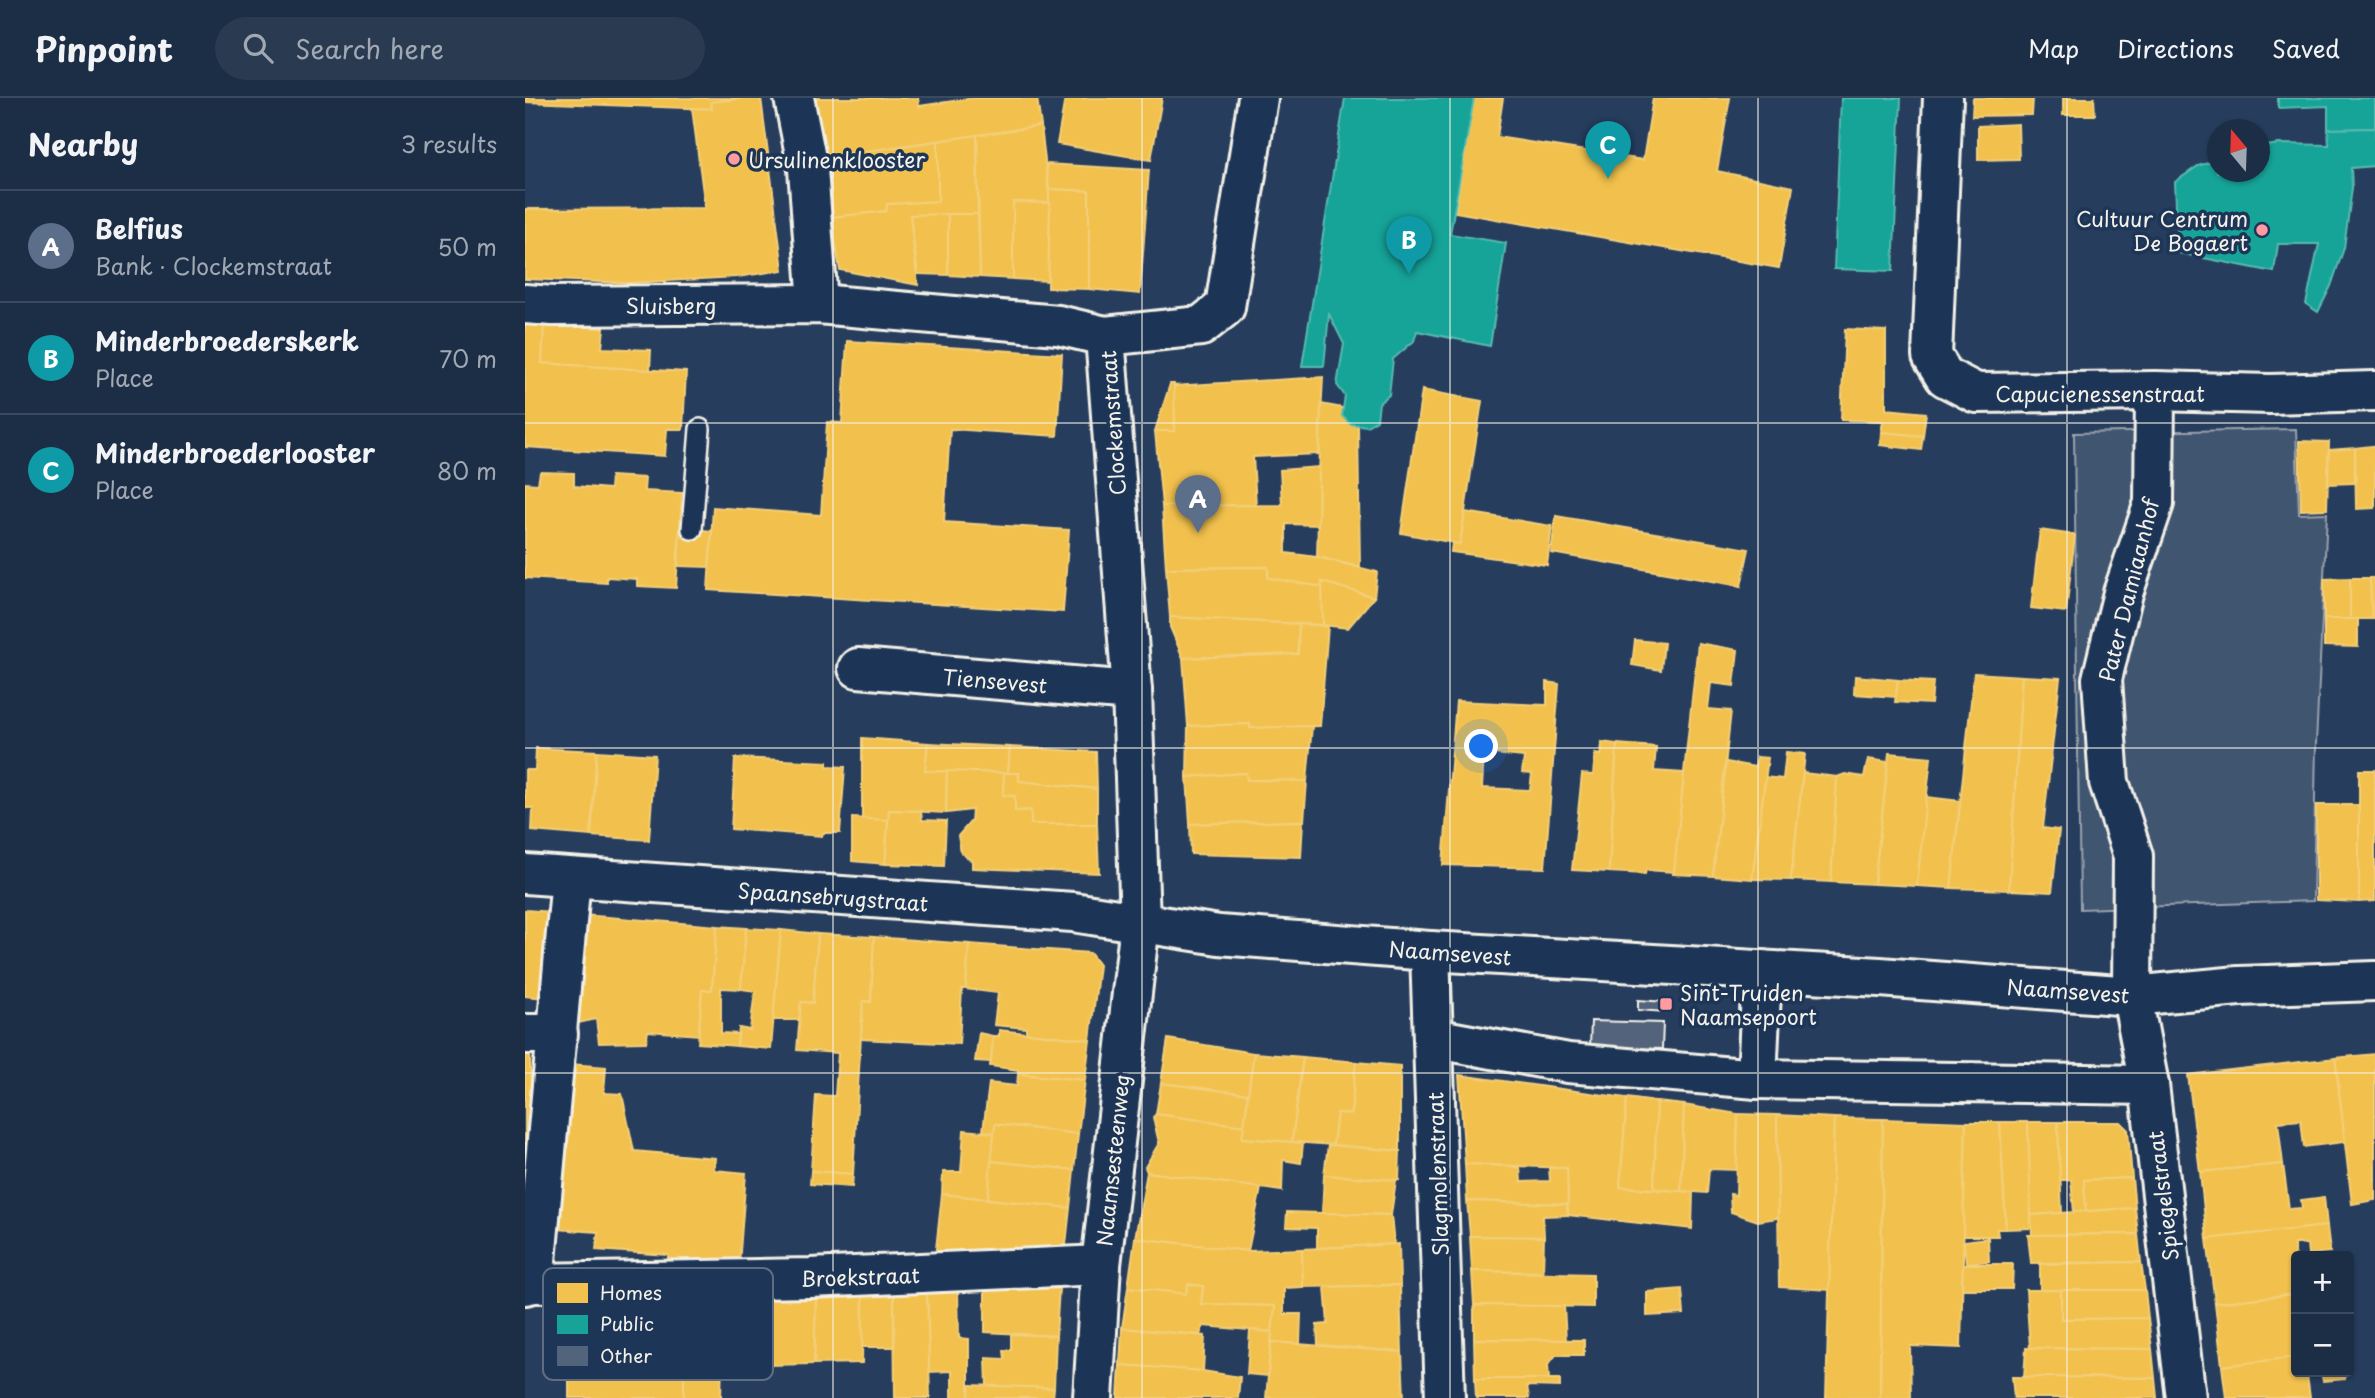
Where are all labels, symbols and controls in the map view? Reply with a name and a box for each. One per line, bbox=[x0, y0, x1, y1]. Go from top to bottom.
search box bbox=[215, 17, 705, 80]
text: Pinpoint bbox=[35, 23, 173, 73]
icon: search bbox=[239, 29, 277, 67]
text: Search here bbox=[295, 29, 444, 68]
text: Map bbox=[2028, 30, 2079, 66]
text: Directions bbox=[2117, 30, 2234, 66]
text: Saved bbox=[2272, 30, 2340, 66]
north arrow bbox=[2207, 119, 2270, 182]
text: Nearby bbox=[28, 121, 138, 166]
pin: C bbox=[1585, 121, 1631, 179]
text: 3 results bbox=[401, 126, 497, 161]
place label: Ursulinenklooster bbox=[748, 143, 926, 175]
marker: Ursulinenklooster bbox=[726, 151, 742, 167]
place label: Cultuur Centrum De Bogaert bbox=[2076, 202, 2248, 258]
text: Belfius bbox=[95, 209, 183, 248]
pin: B bbox=[1386, 216, 1432, 274]
marker: Cultuur Centrum De Bogaert bbox=[2254, 222, 2270, 238]
text: A bbox=[42, 229, 60, 264]
text: 50 m bbox=[437, 229, 497, 264]
text: Bank · Clockemstraat bbox=[95, 248, 332, 283]
street label: Sluisberg bbox=[626, 289, 716, 321]
text: Minderbroederskerk bbox=[95, 321, 359, 360]
text: B bbox=[43, 341, 59, 376]
text: 70 m bbox=[439, 341, 497, 376]
street label: Clockemstraat bbox=[1091, 349, 1133, 497]
text: Place bbox=[95, 360, 154, 395]
street label: Capucienessenstraat bbox=[1995, 377, 2205, 409]
text: Minderbroederlooster bbox=[95, 433, 375, 472]
text: C bbox=[42, 453, 60, 488]
text: 80 m bbox=[437, 453, 497, 488]
text: Place bbox=[95, 472, 154, 507]
pin: A bbox=[1175, 475, 1221, 533]
street label: Pater Damiaanhof bbox=[2090, 493, 2167, 685]
street label: Tiensevest bbox=[942, 660, 1048, 700]
your location bbox=[1464, 729, 1498, 763]
street label: Spaansebrugstraat bbox=[737, 873, 929, 919]
street label: Naamsevest bbox=[1388, 932, 1512, 972]
street label: Naamsevest bbox=[2006, 970, 2130, 1010]
place label: Sint-Truiden Naamsepoort bbox=[1680, 976, 1817, 1032]
marker: Sint-Truiden Naamsepoort bbox=[1658, 996, 1674, 1012]
street label: Naamsesteenweg bbox=[1087, 1072, 1137, 1248]
street label: Slagmolenstraat bbox=[1418, 1092, 1456, 1256]
street label: Spiegelstraat bbox=[2138, 1129, 2186, 1263]
map controls bbox=[2291, 1251, 2354, 1377]
button: + bbox=[2291, 1251, 2354, 1314]
street label: Broekstraat bbox=[800, 1258, 920, 1294]
legend bbox=[543, 1268, 773, 1380]
text: Homes bbox=[600, 1278, 662, 1306]
text: Public bbox=[600, 1309, 654, 1337]
button: − bbox=[2291, 1314, 2354, 1377]
text: Other bbox=[600, 1341, 652, 1369]

